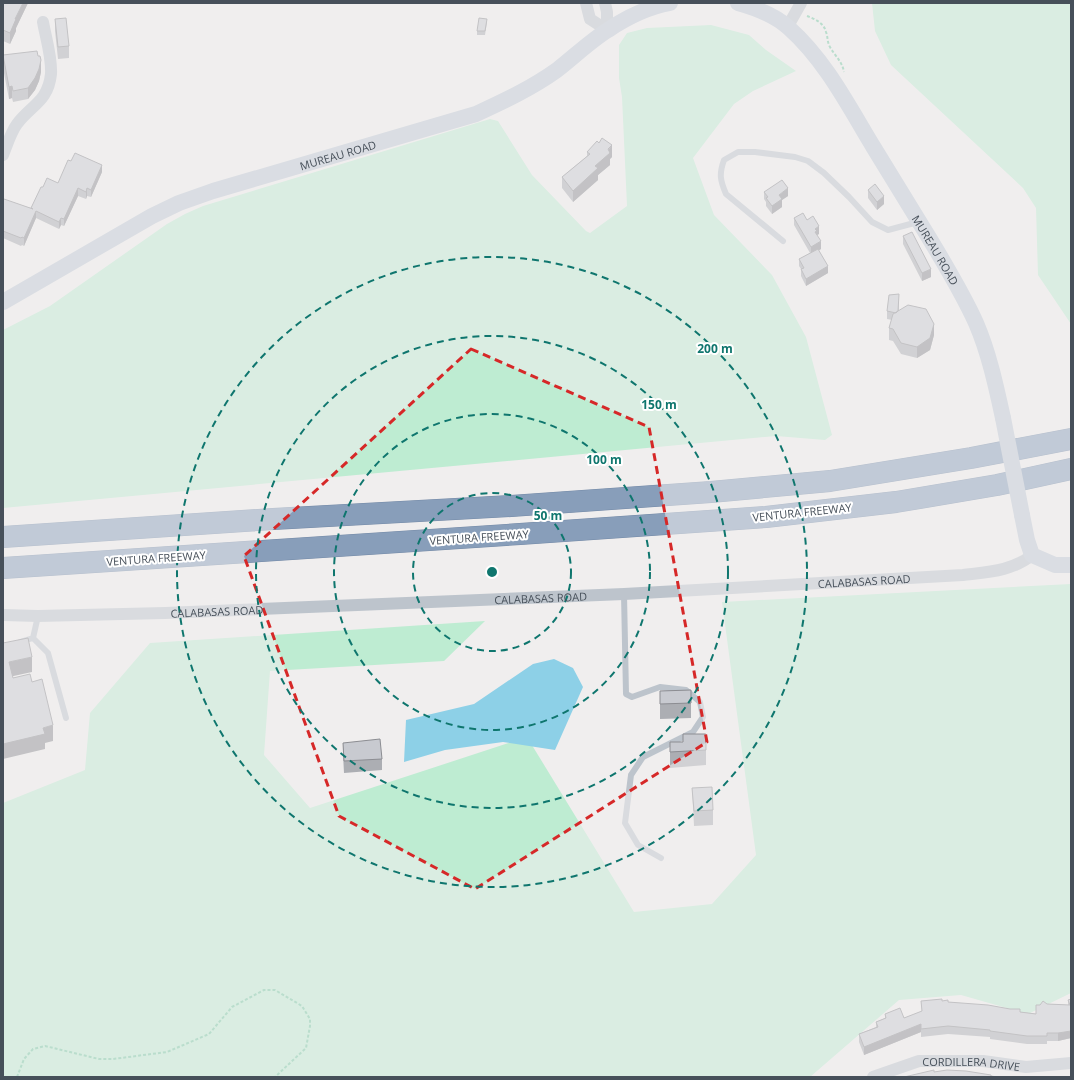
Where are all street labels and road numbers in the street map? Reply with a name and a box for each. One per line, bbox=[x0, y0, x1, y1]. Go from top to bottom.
street label: MUREAU ROAD bbox=[298, 136, 378, 173]
street label: MUREAU ROAD bbox=[909, 212, 963, 287]
street label: VENTURA FREEWAY bbox=[752, 499, 853, 525]
street label: VENTURA FREEWAY bbox=[429, 526, 530, 548]
street label: VENTURA FREEWAY bbox=[106, 547, 207, 569]
street label: CALABASAS ROAD bbox=[817, 570, 911, 591]
street label: CALABASAS ROAD bbox=[494, 588, 587, 607]
street label: CALABASAS ROAD bbox=[170, 601, 264, 620]
street label: CORDILLERA DRIVE bbox=[922, 1053, 1021, 1074]

